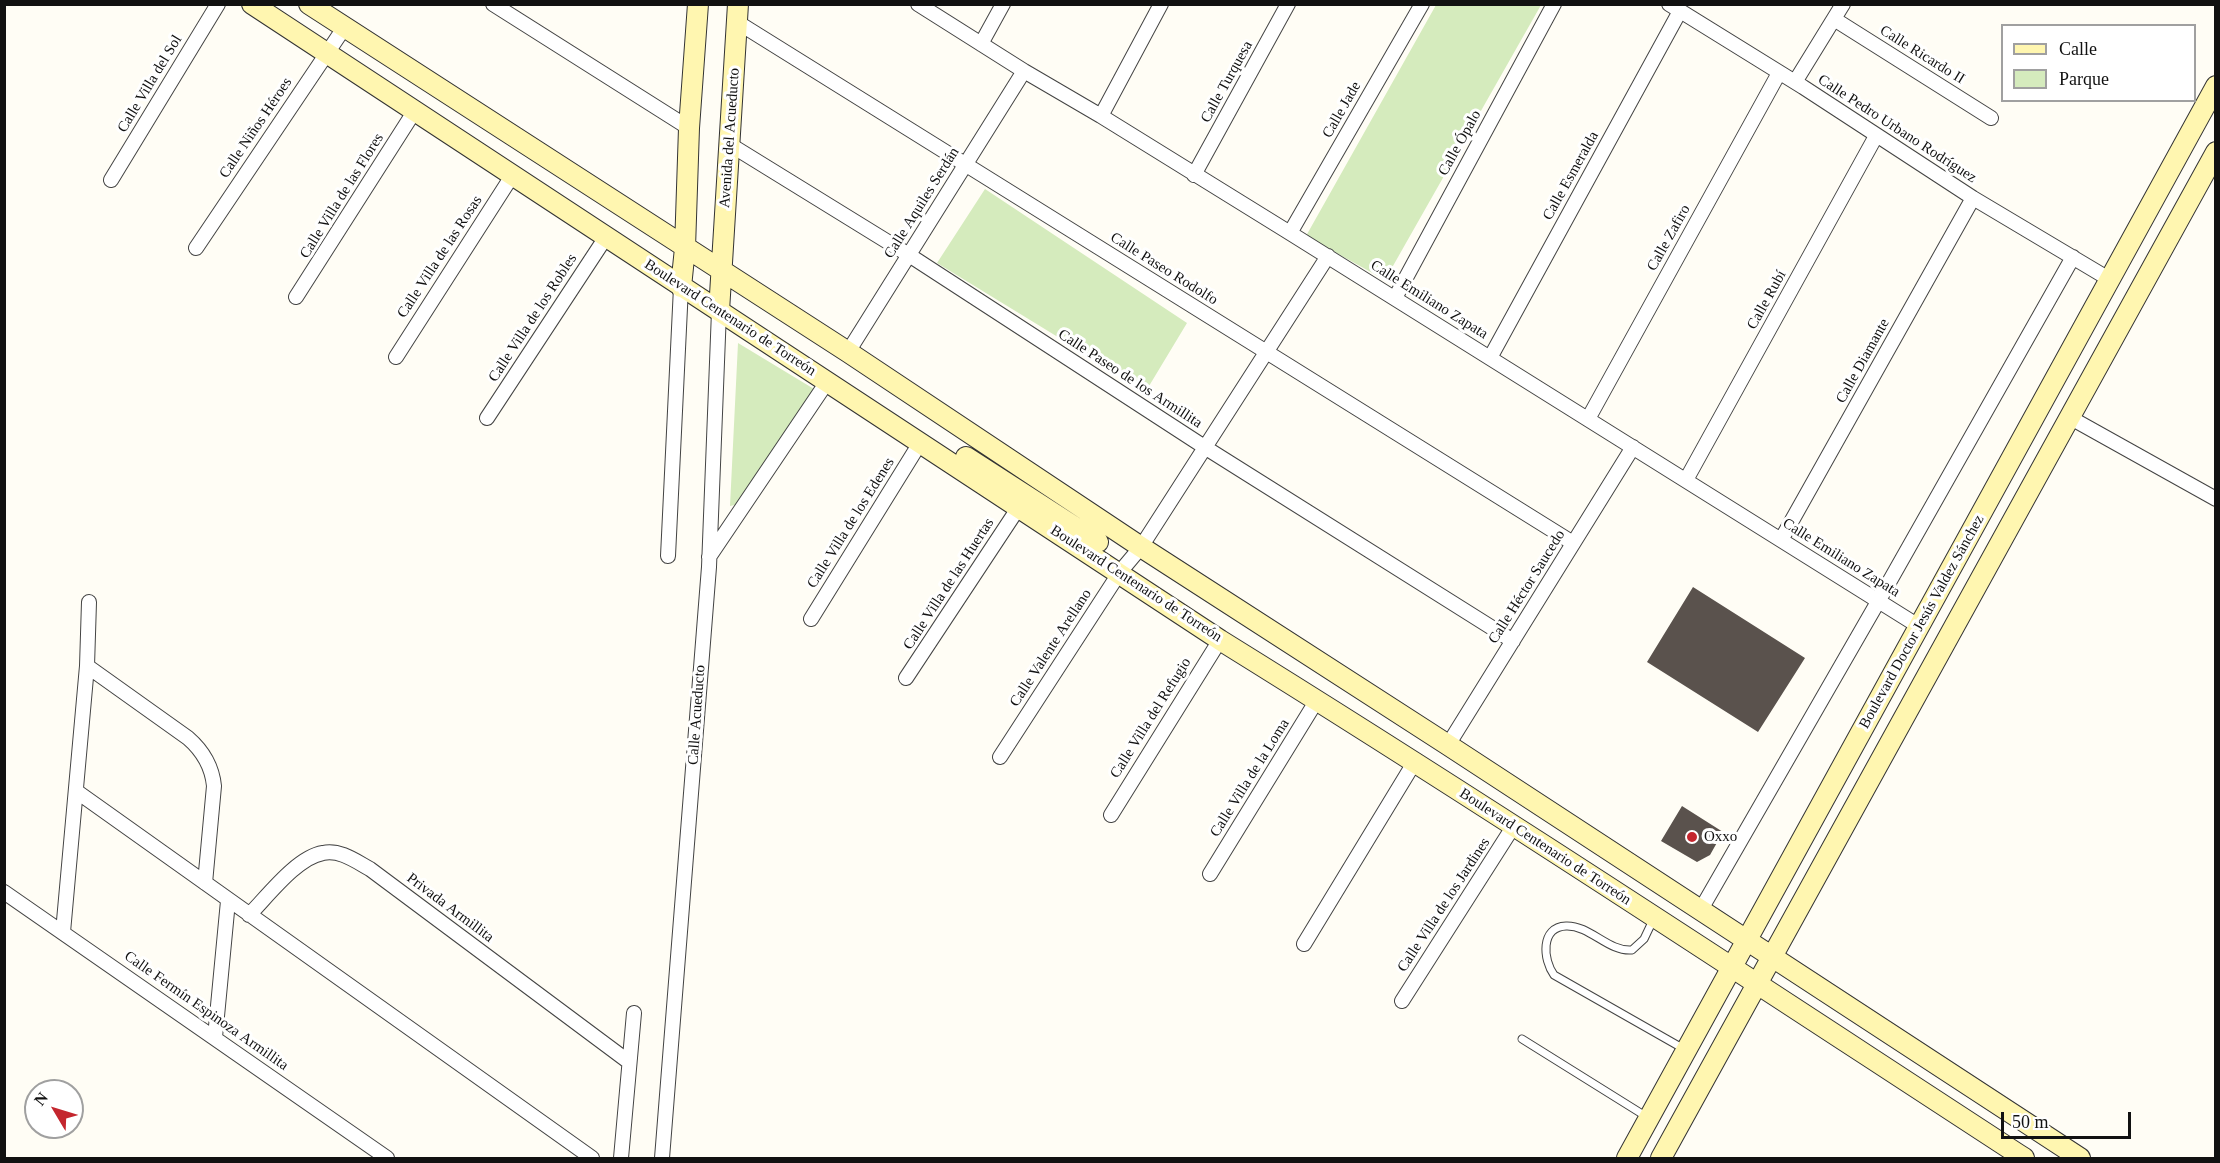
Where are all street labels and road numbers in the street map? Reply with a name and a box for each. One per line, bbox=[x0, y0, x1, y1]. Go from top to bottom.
street label: Calle Ricardo II bbox=[1876, 22, 1968, 88]
street label: Calle Villa del Sol bbox=[114, 32, 186, 136]
street label: Calle Turquesa bbox=[1197, 38, 1257, 126]
street label: Avenida del Acueducto bbox=[716, 67, 744, 209]
street label: Calle Pedro Urbano Rodríguez bbox=[1814, 71, 1980, 187]
street label: Calle Niños Héroes bbox=[216, 74, 296, 182]
street label: Calle Jade bbox=[1319, 79, 1365, 141]
street label: Calle Ópalo bbox=[1435, 107, 1485, 179]
street label: Calle Esmeralda bbox=[1539, 128, 1603, 224]
street label: Calle Villa de las Flores bbox=[296, 130, 388, 262]
street label: Calle Aquiles Serdán bbox=[881, 144, 963, 262]
street label: Calle Villa de las Rosas bbox=[394, 192, 486, 322]
street label: Calle Zafiro bbox=[1643, 202, 1695, 274]
street label: Calle Paseo Rodolfo bbox=[1107, 229, 1221, 309]
street label: Calle Villa de los Robles bbox=[485, 251, 581, 385]
street label: Boulevard Centenario de Torreón bbox=[641, 256, 819, 380]
street label: Calle Emiliano Zapata bbox=[1367, 257, 1491, 343]
street label: Calle Rubí bbox=[1743, 267, 1791, 333]
street label: Calle Diamante bbox=[1832, 316, 1894, 406]
street label: Calle Paseo de los Armillita bbox=[1055, 326, 1205, 432]
street label: Calle Villa de los Edenes bbox=[803, 454, 899, 592]
street label: Boulevard Doctor Jesús Valdez Sánchez bbox=[1856, 512, 1988, 732]
street label: Calle Villa de las Huertas bbox=[900, 515, 998, 653]
street label: Calle Emiliano Zapata bbox=[1779, 515, 1903, 601]
street label: Boulevard Centenario de Torreón bbox=[1047, 522, 1225, 646]
street label: Calle Héctor Saucedo bbox=[1485, 527, 1569, 647]
street label: Calle Valente Arellano bbox=[1006, 586, 1096, 710]
street label: Calle Villa del Refugio bbox=[1107, 654, 1195, 782]
street label: Calle Acueducto bbox=[685, 664, 709, 766]
street label: Calle Villa de la Loma bbox=[1206, 716, 1294, 840]
street label: Boulevard Centenario de Torreón bbox=[1456, 785, 1634, 909]
street label: Calle Villa de los Jardines bbox=[1394, 834, 1494, 976]
street label: Privada Armillita bbox=[403, 869, 497, 947]
street label: Calle Fermín Espinoza Armillita bbox=[120, 947, 292, 1075]

